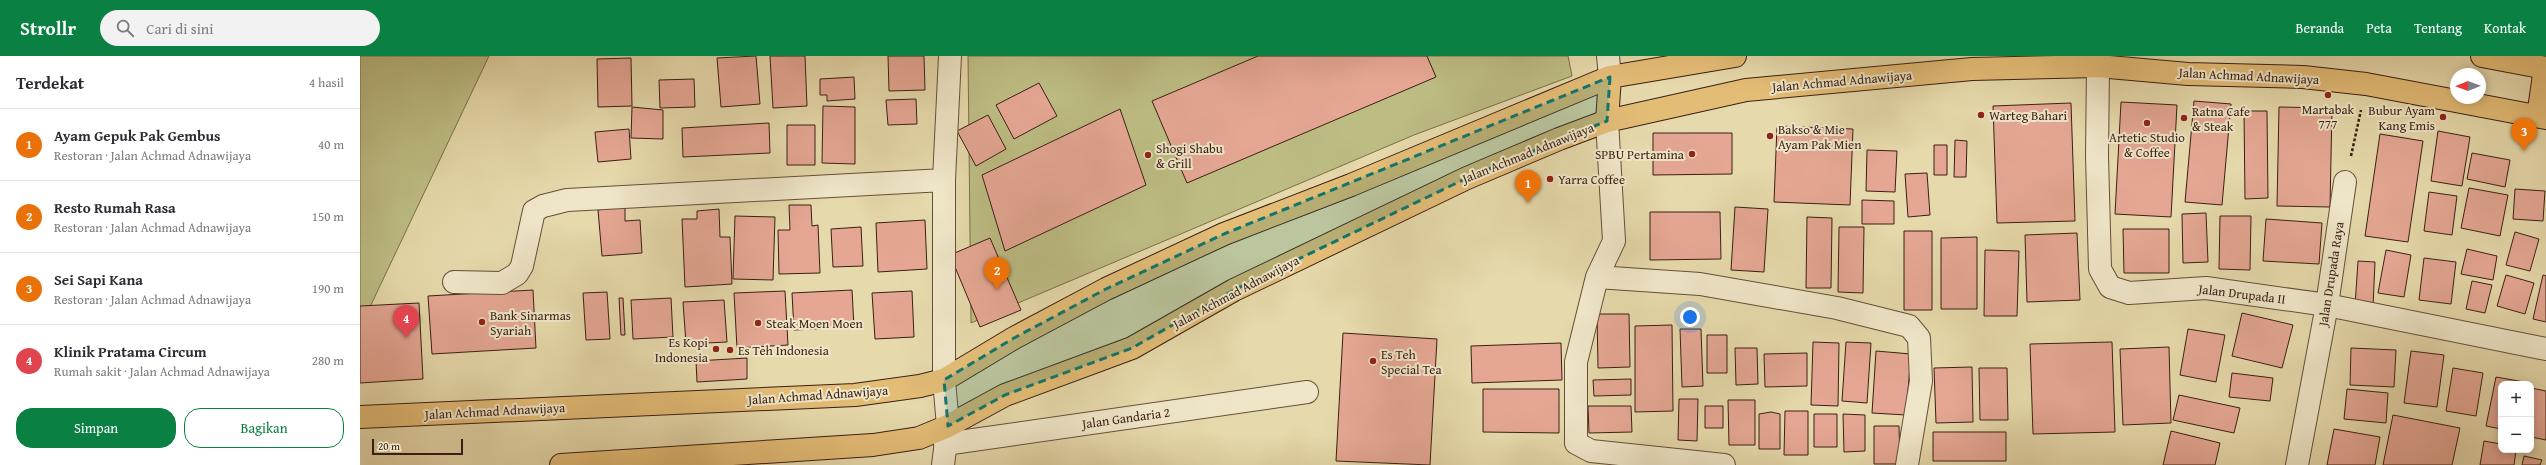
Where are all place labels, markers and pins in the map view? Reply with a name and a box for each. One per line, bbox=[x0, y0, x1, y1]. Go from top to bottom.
marker: Martabak 777 bbox=[2323, 90, 2333, 100]
place label: Martabak 777 bbox=[2302, 100, 2355, 134]
place label: Bubur Ayam Kang Emis bbox=[2368, 101, 2435, 135]
place label: Ratna Cafe & Steak bbox=[2192, 102, 2250, 136]
place label: Warteg Bahari bbox=[1989, 106, 2067, 125]
marker: Warteg Bahari bbox=[1976, 110, 1986, 120]
marker: Bubur Ayam Kang Emis bbox=[2438, 112, 2448, 122]
marker: Ratna Cafe & Steak bbox=[2179, 113, 2189, 123]
marker: Artetic Studio & Coffee bbox=[2142, 118, 2152, 128]
pin: 3 bbox=[2511, 118, 2537, 151]
place label: Bakso & Mie Ayam Pak Mien bbox=[1778, 120, 1862, 154]
place label: Artetic Studio & Coffee bbox=[2109, 128, 2185, 162]
marker: Bakso & Mie Ayam Pak Mien bbox=[1765, 131, 1775, 141]
place label: Shogi Shabu & Grill bbox=[1156, 139, 1223, 173]
place label: SPBU Pertamina bbox=[1595, 145, 1685, 164]
marker: SPBU Pertamina bbox=[1687, 149, 1697, 159]
marker: Shogi Shabu & Grill bbox=[1143, 150, 1153, 160]
pin: 1 bbox=[1515, 170, 1541, 203]
place label: Yarra Coffee bbox=[1558, 170, 1625, 189]
marker: Yarra Coffee bbox=[1545, 174, 1555, 184]
pin: 2 bbox=[984, 257, 1010, 290]
pin: 4 bbox=[393, 305, 419, 338]
place label: Bank Sinarmas Syariah bbox=[490, 306, 571, 340]
place label: Steak Moen Moen bbox=[766, 314, 864, 333]
marker: Bank Sinarmas Syariah bbox=[477, 317, 487, 327]
marker: Steak Moen Moen bbox=[753, 318, 763, 328]
place label: Es Kopi Indonesia bbox=[655, 333, 709, 367]
place label: Es Teh Indonesia bbox=[738, 341, 830, 360]
marker: Es Kopi Indonesia bbox=[711, 344, 721, 354]
marker: Es Teh Indonesia bbox=[725, 345, 735, 355]
place label: Es Teh Special Tea bbox=[1381, 345, 1442, 379]
marker: Es Teh Special Tea bbox=[1368, 356, 1378, 366]

